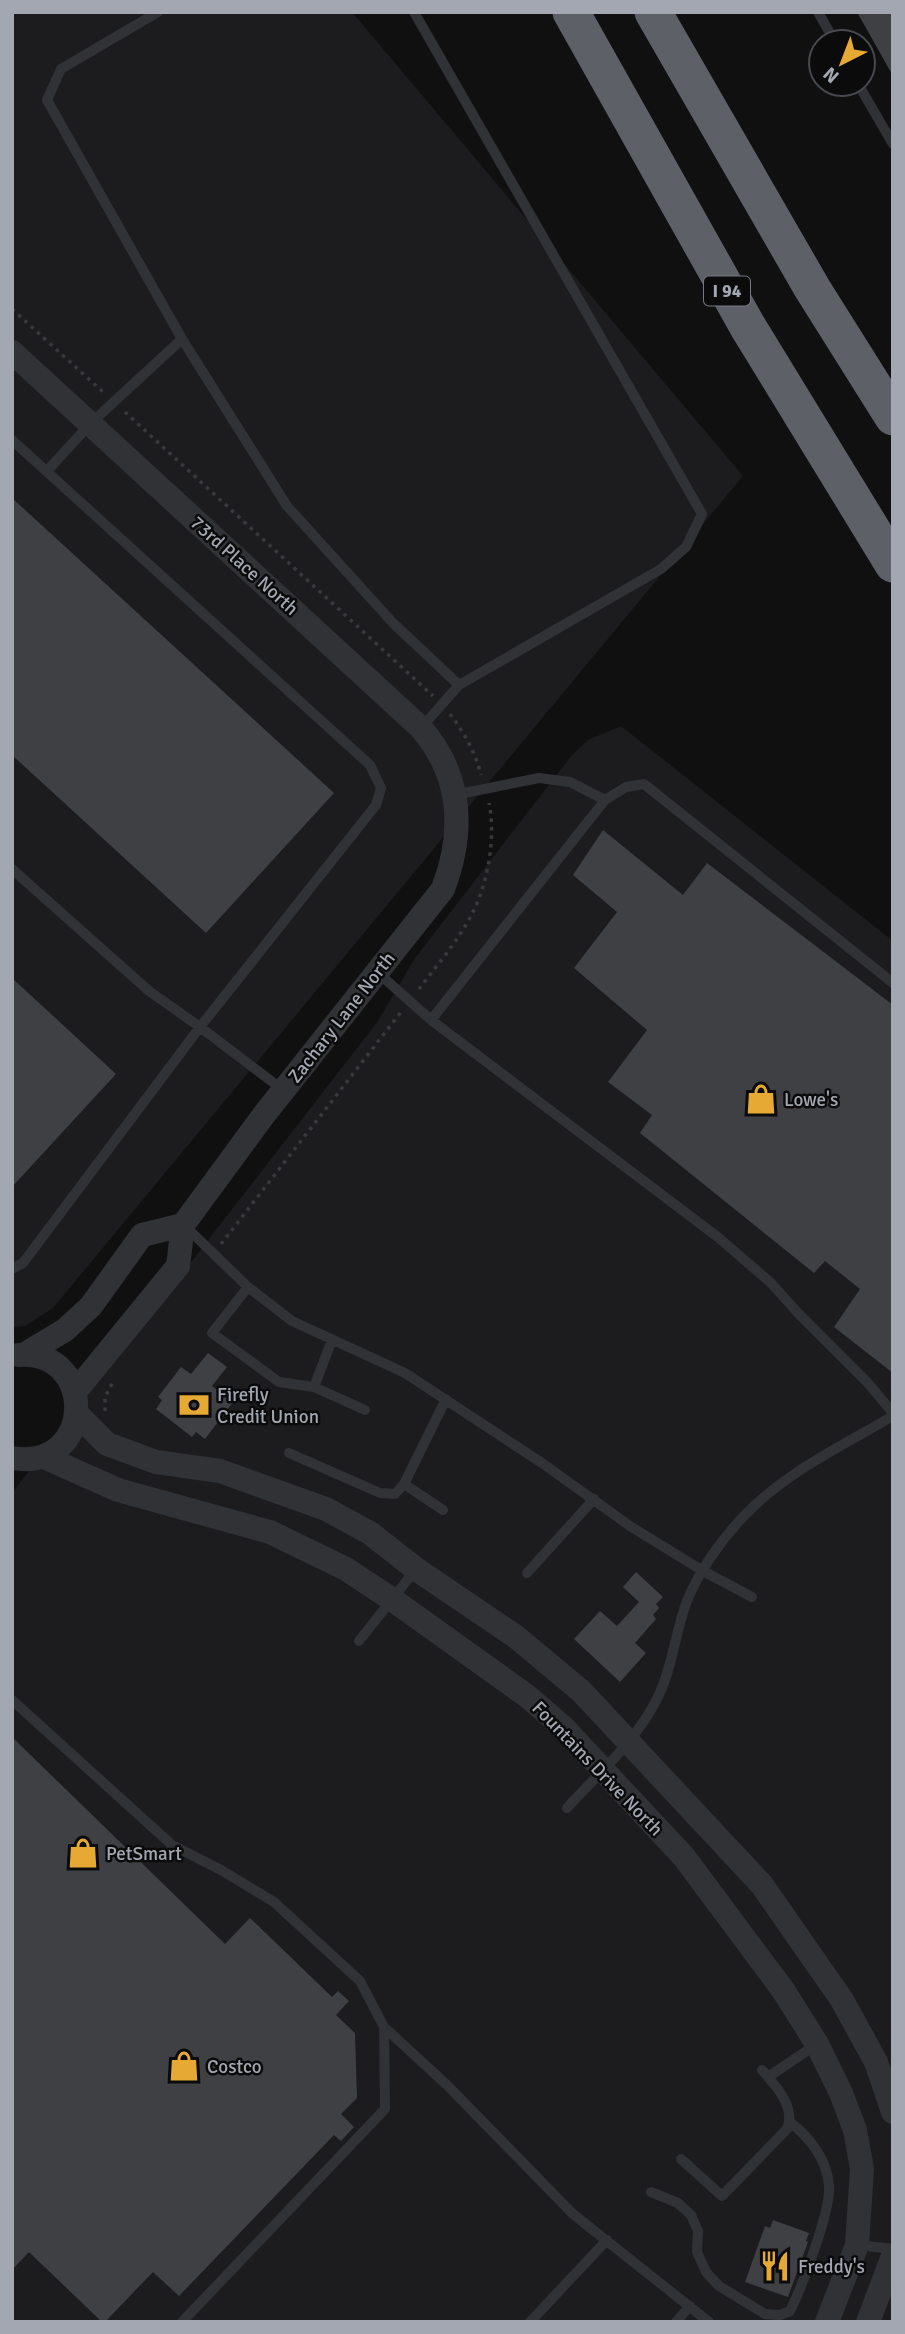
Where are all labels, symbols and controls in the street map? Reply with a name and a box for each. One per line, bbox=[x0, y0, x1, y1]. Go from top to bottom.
north arrow bbox=[807, 28, 877, 98]
text: N bbox=[818, 62, 844, 88]
road number: I 94 bbox=[704, 276, 750, 306]
street label: 73rd Place North bbox=[185, 511, 303, 621]
street label: Zachary Lane North bbox=[283, 947, 400, 1088]
shop icon: Lowe's bbox=[744, 1082, 778, 1116]
place label: Lowe's bbox=[784, 1088, 838, 1112]
place label: Firefly Credit Union bbox=[217, 1383, 319, 1429]
bank icon: Firefly Credit Union bbox=[177, 1388, 211, 1422]
street label: Fountains Drive North bbox=[527, 1696, 668, 1841]
shop icon: PetSmart bbox=[66, 1836, 100, 1870]
place label: PetSmart bbox=[106, 1842, 182, 1866]
shop icon: Costco bbox=[167, 2049, 201, 2083]
place label: Costco bbox=[207, 2055, 262, 2079]
restaurant icon: Freddy's bbox=[758, 2249, 792, 2283]
place label: Freddy's bbox=[798, 2255, 865, 2279]

